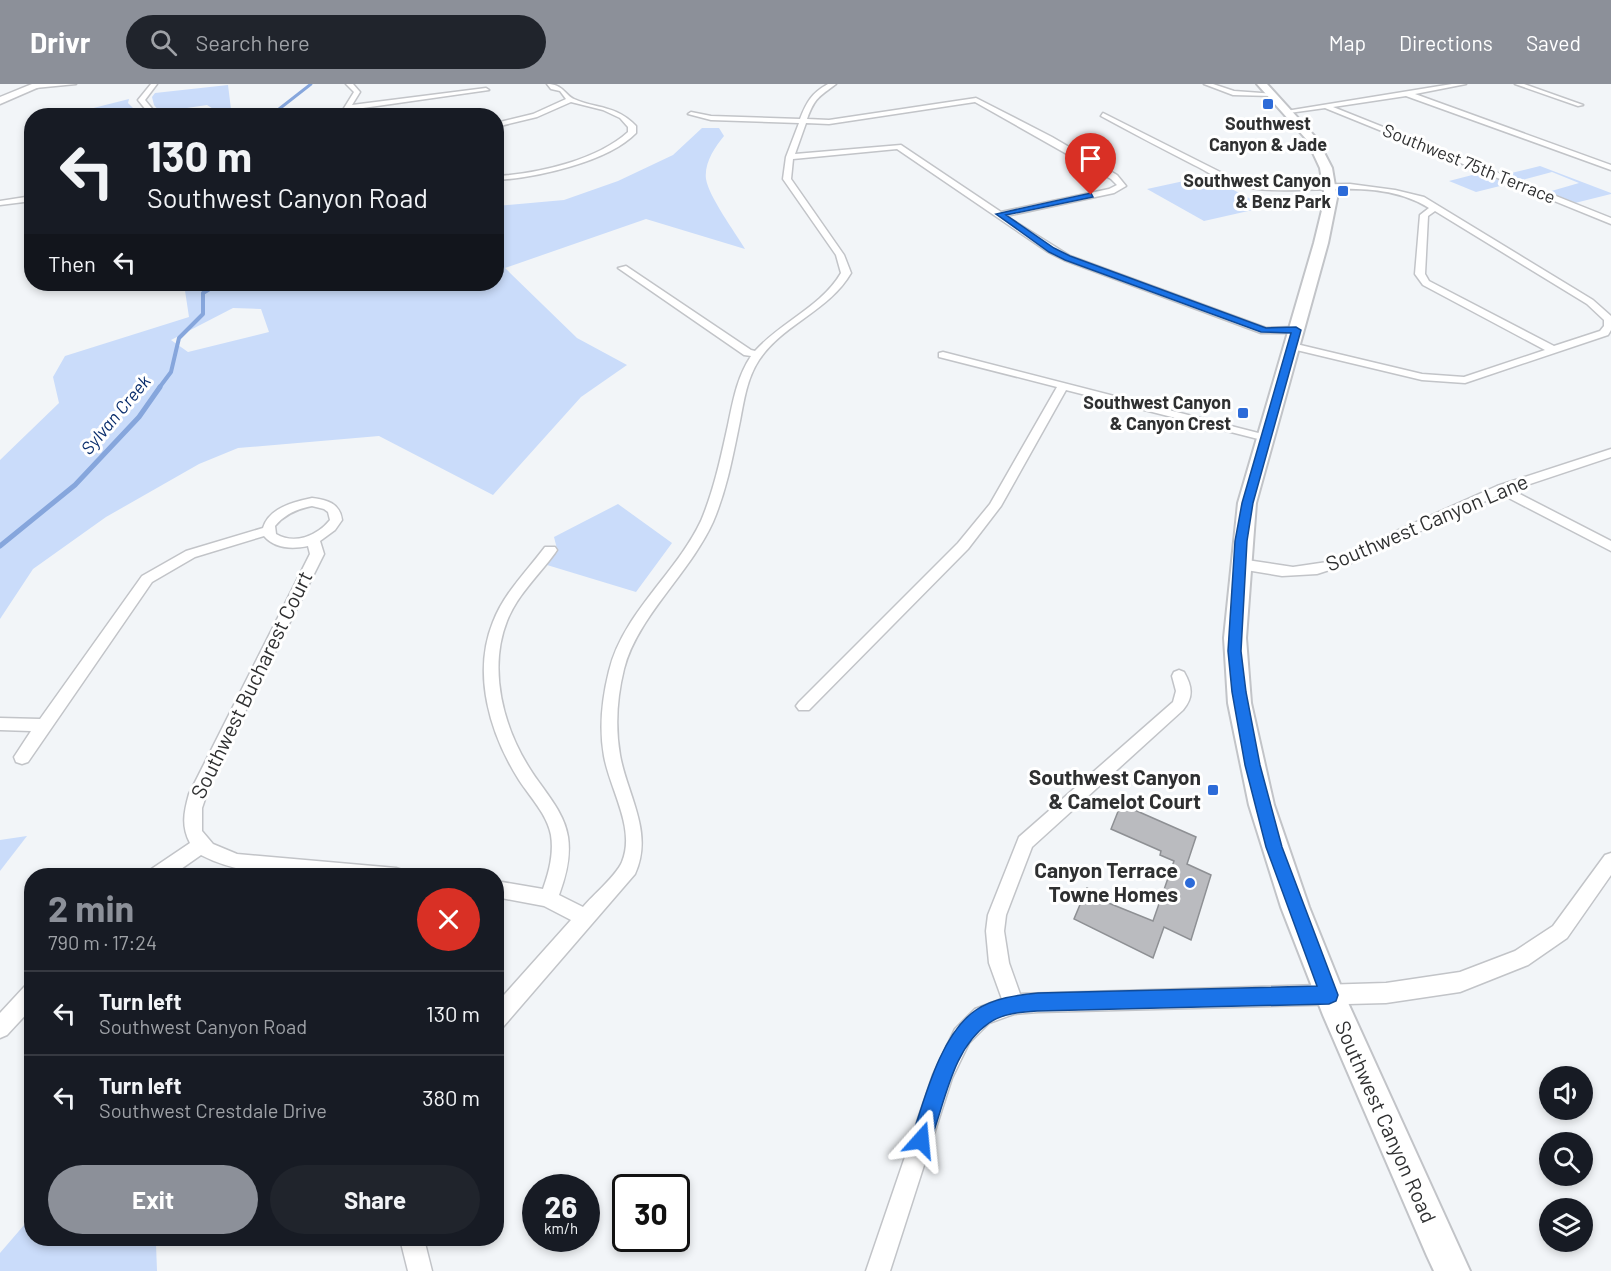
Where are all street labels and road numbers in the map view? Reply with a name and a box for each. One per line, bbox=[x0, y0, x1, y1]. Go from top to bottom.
street label: Southwest 75th Terrace bbox=[1380, 118, 1559, 208]
street label: Southwest Canyon Lane bbox=[1322, 468, 1531, 576]
street label: Southwest Bucharest Court bbox=[185, 566, 317, 802]
street label: Southwest Canyon Road bbox=[1330, 1016, 1442, 1226]

